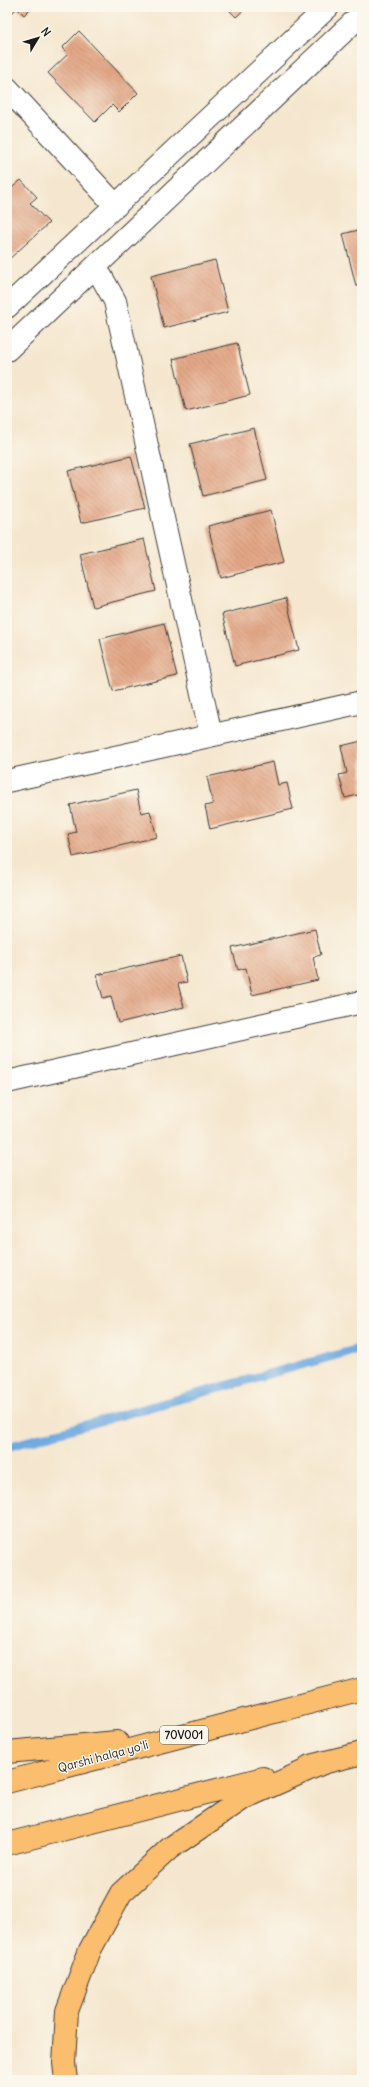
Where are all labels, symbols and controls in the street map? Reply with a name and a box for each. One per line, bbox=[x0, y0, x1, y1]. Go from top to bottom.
north arrow bbox=[18, 18, 58, 58]
text: N bbox=[38, 25, 54, 39]
road number: 70V001 bbox=[160, 1726, 208, 1744]
street label: Qarshi halqa yoʻli bbox=[56, 1737, 150, 1775]

